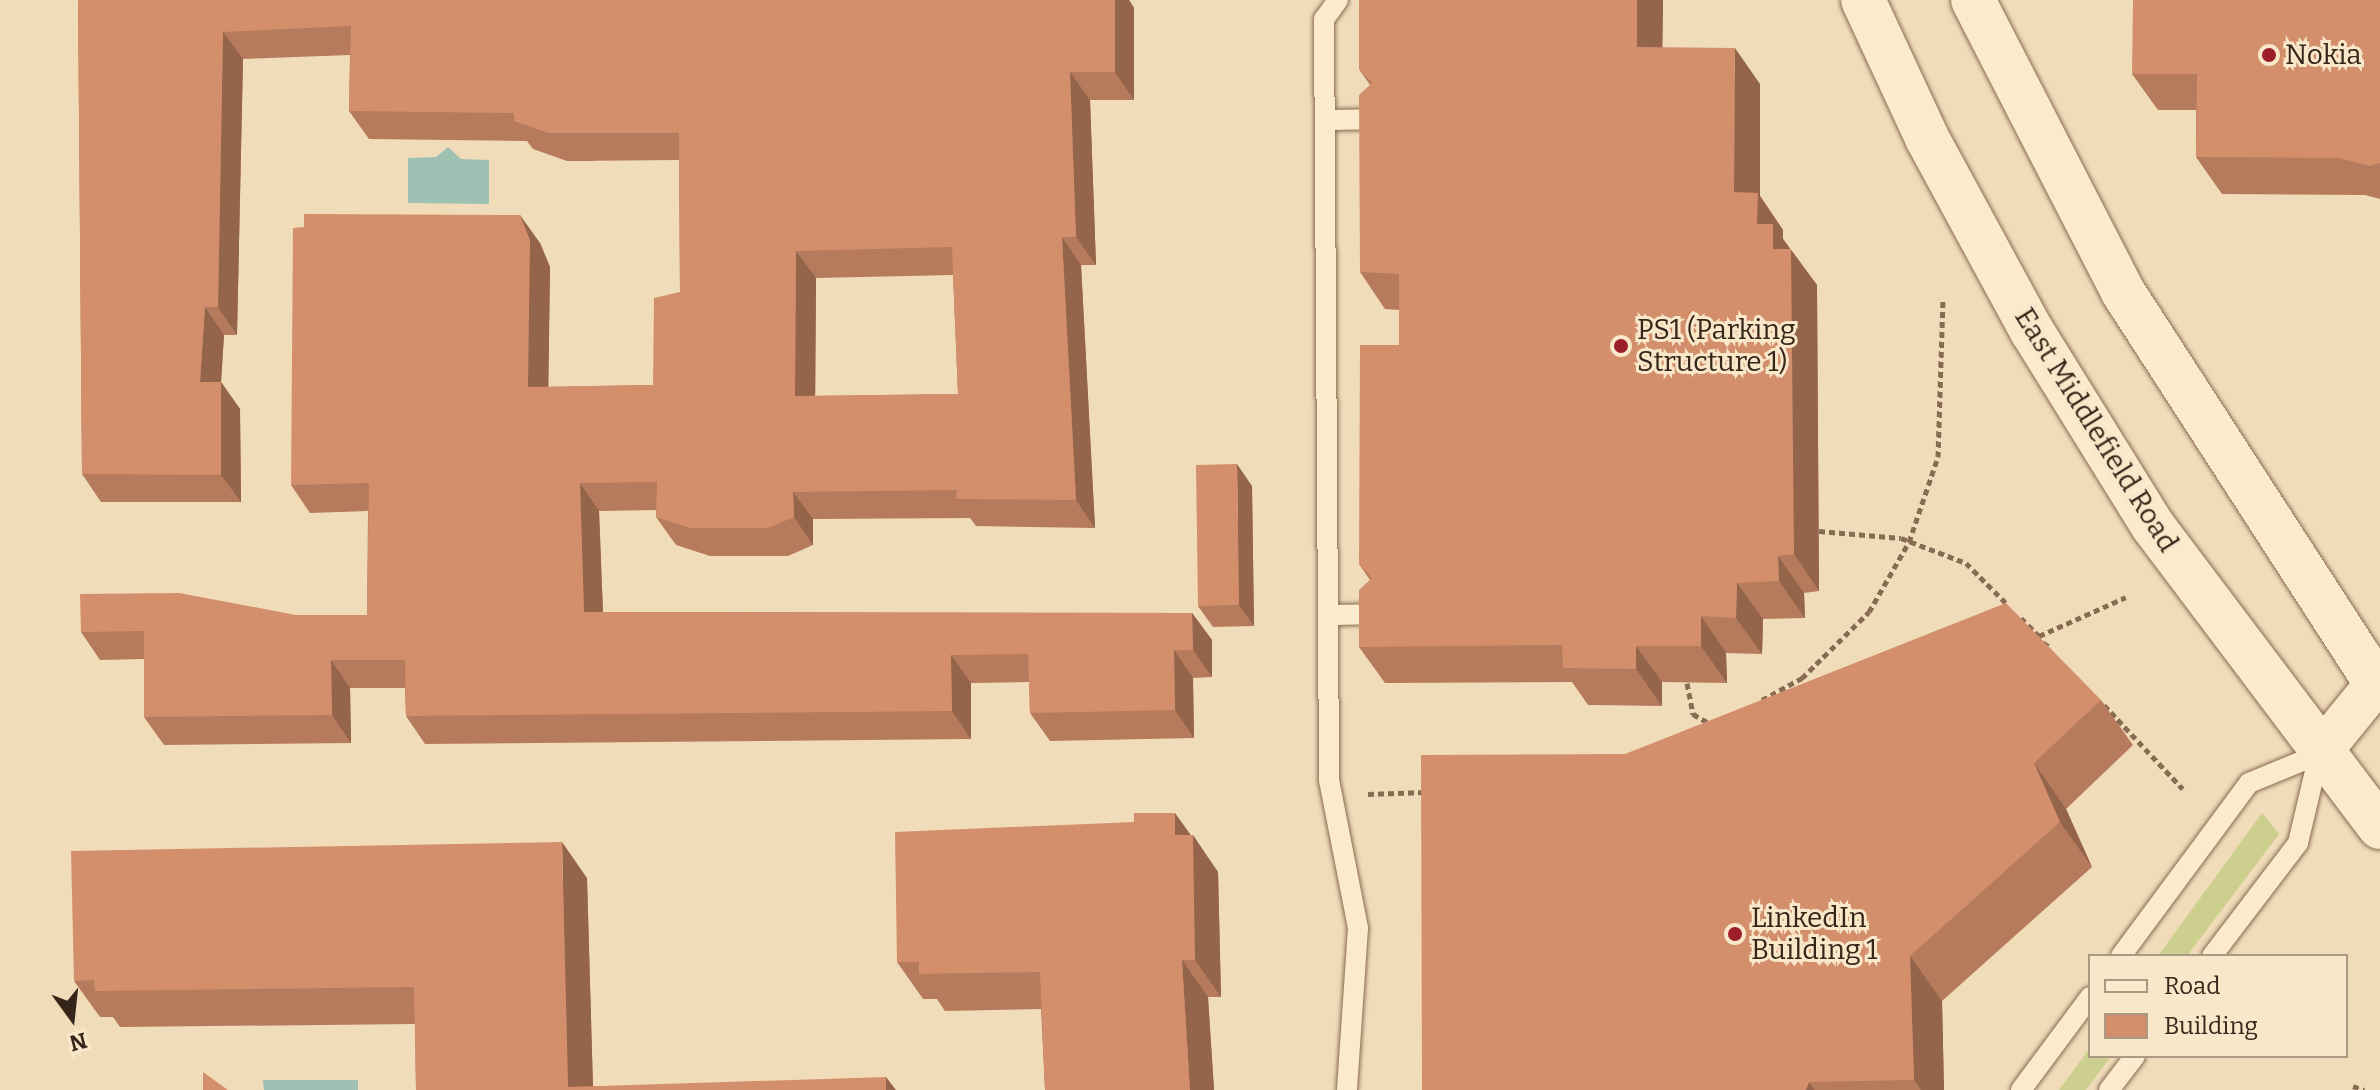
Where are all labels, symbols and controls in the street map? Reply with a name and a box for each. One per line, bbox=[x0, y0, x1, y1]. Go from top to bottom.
place label: Nokia bbox=[2285, 38, 2362, 72]
marker: Nokia bbox=[2260, 46, 2278, 64]
street label: East Middlefield Road bbox=[2007, 302, 2185, 558]
place label: PS1 (Parking Structure 1) bbox=[1637, 313, 1796, 379]
marker: PS1 (Parking Structure 1) bbox=[1612, 337, 1630, 355]
place label: LinkedIn Building 1 bbox=[1751, 901, 1878, 967]
marker: LinkedIn Building 1 bbox=[1726, 925, 1744, 943]
legend bbox=[2088, 954, 2348, 1058]
text: Road bbox=[2164, 972, 2220, 1000]
north arrow bbox=[32, 978, 112, 1058]
text: Building bbox=[2164, 1012, 2258, 1040]
text: N bbox=[67, 1026, 90, 1057]

